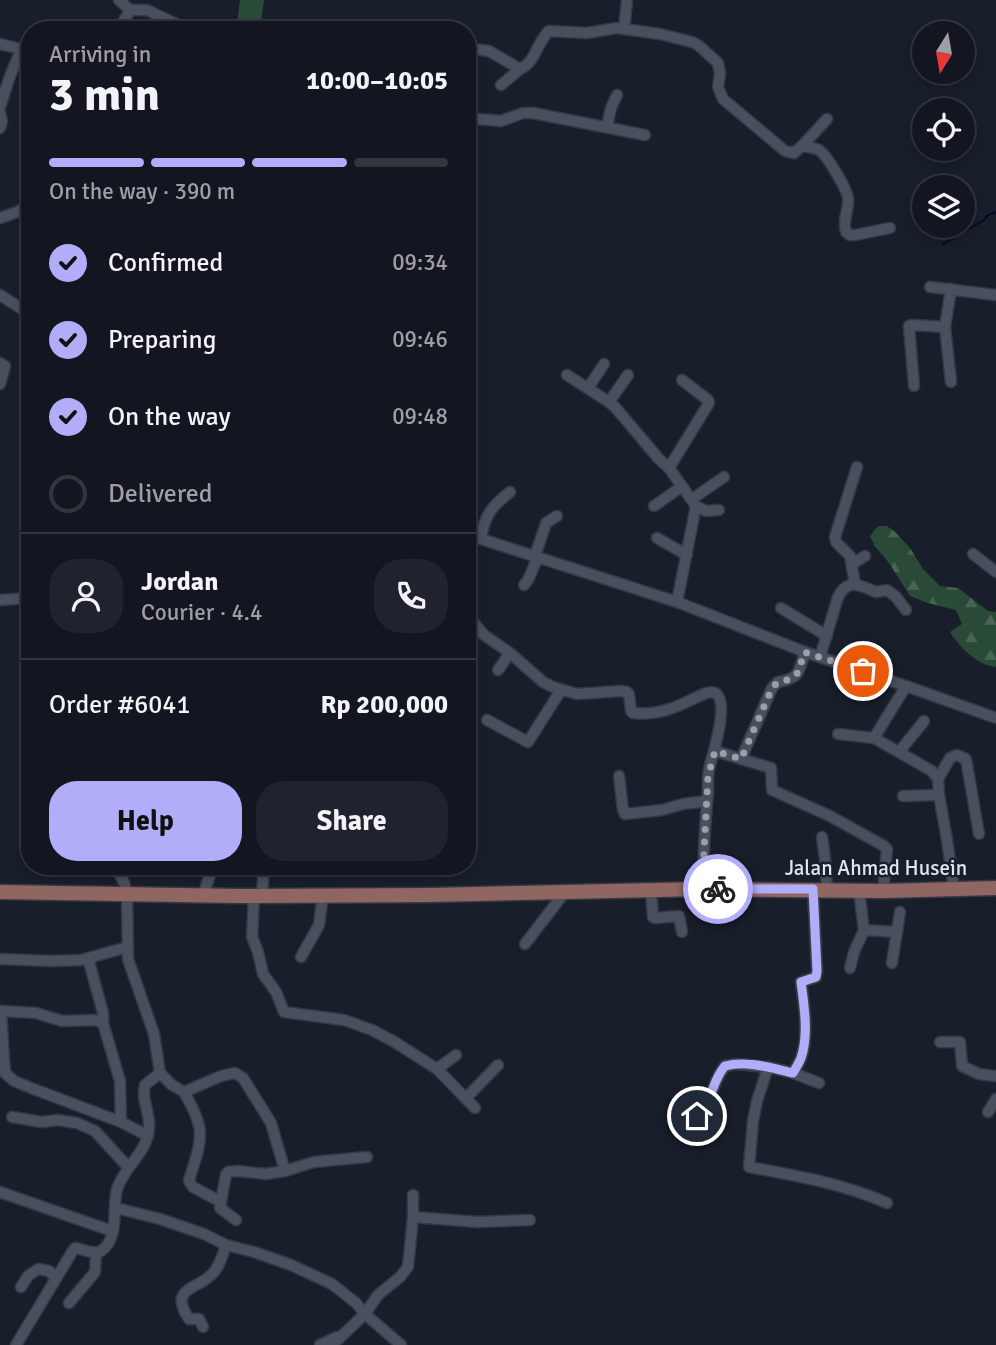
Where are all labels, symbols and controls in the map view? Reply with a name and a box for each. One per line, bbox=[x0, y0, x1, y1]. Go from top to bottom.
north arrow bbox=[912, 21, 975, 84]
map controls bbox=[912, 21, 975, 238]
text: Arriving in bbox=[49, 40, 151, 69]
text: 10:00–10:05 bbox=[306, 65, 448, 97]
text: 3 min bbox=[49, 67, 160, 123]
button: locate bbox=[912, 98, 975, 161]
button: layers bbox=[912, 175, 975, 238]
text: On the way · 390 m bbox=[49, 177, 235, 206]
icon: check bbox=[49, 244, 87, 282]
text: Confirmed bbox=[108, 247, 223, 279]
text: 09:34 bbox=[392, 248, 448, 277]
icon: check bbox=[49, 321, 87, 359]
text: Preparing bbox=[108, 324, 216, 356]
text: 09:46 bbox=[392, 325, 448, 354]
icon: check bbox=[49, 398, 87, 436]
text: On the way bbox=[108, 401, 231, 433]
text: 09:48 bbox=[392, 402, 448, 431]
text: Delivered bbox=[108, 478, 213, 510]
button: person bbox=[49, 559, 123, 633]
button: phone bbox=[374, 559, 448, 633]
text: Jordan bbox=[141, 566, 218, 598]
text: Courier · 4.4 bbox=[141, 598, 262, 627]
pin bbox=[833, 641, 893, 701]
icon: bag bbox=[844, 652, 882, 690]
text: Order #6041 bbox=[49, 689, 190, 721]
text: Rp 200,000 bbox=[320, 689, 448, 721]
button: Help bbox=[49, 781, 242, 861]
button: Share bbox=[256, 781, 448, 861]
courier bbox=[683, 854, 753, 924]
street label: Jalan Ahmad Husein bbox=[785, 855, 967, 881]
icon: bike bbox=[699, 870, 737, 908]
pin bbox=[667, 1086, 727, 1146]
icon: home bbox=[678, 1097, 716, 1135]

